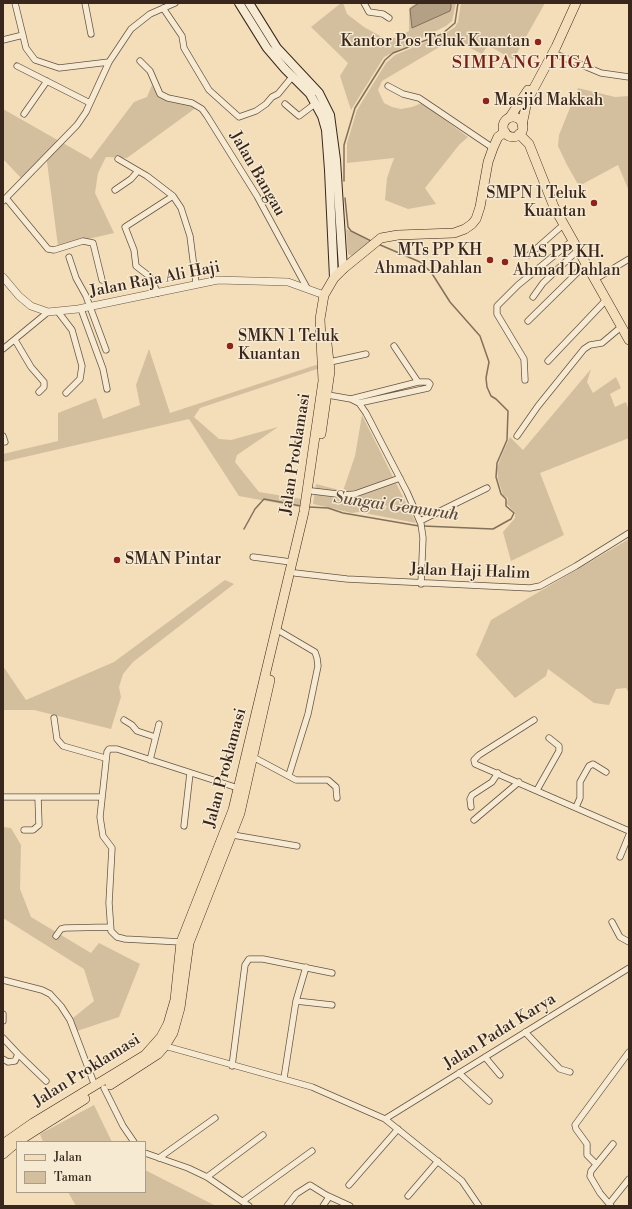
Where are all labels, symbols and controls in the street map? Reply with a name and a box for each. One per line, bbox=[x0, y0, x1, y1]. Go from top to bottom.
place label: Kantor Pos Teluk Kuantan bbox=[341, 32, 530, 52]
marker: Kantor Pos Teluk Kuantan bbox=[533, 37, 543, 47]
district label: SIMPANG TIGA bbox=[452, 53, 594, 75]
place label: Masjid Makkah bbox=[494, 91, 603, 111]
marker: Masjid Makkah bbox=[481, 96, 491, 106]
street label: Jalan Bangau bbox=[225, 128, 289, 220]
place label: SMPN 1 Teluk Kuantan bbox=[486, 184, 586, 222]
marker: SMPN 1 Teluk Kuantan bbox=[589, 198, 599, 208]
place label: MTs PP KH Ahmad Dahlan bbox=[375, 241, 482, 279]
place label: MAS PP KH. Ahmad Dahlan bbox=[513, 243, 620, 281]
marker: MTs PP KH Ahmad Dahlan bbox=[485, 255, 495, 265]
marker: MAS PP KH. Ahmad Dahlan bbox=[500, 257, 510, 267]
street label: Jalan Raja Ali Haji bbox=[88, 258, 222, 302]
place label: SMKN 1 Teluk Kuantan bbox=[238, 327, 338, 365]
marker: SMKN 1 Teluk Kuantan bbox=[225, 341, 235, 351]
street label: Jalan Proklamasi bbox=[277, 392, 315, 516]
water label: Sungai Gemuruh bbox=[332, 488, 460, 526]
place label: SMAN Pintar bbox=[125, 550, 221, 570]
marker: SMAN Pintar bbox=[112, 555, 122, 565]
street label: Jalan Haji Halim bbox=[410, 560, 530, 584]
street label: Jalan Proklamasi bbox=[201, 706, 251, 830]
street label: Jalan Padat Karya bbox=[440, 990, 560, 1074]
street label: Jalan Proklamasi bbox=[30, 1030, 144, 1112]
legend bbox=[16, 1141, 146, 1193]
text: Jalan bbox=[54, 1150, 82, 1165]
text: Taman bbox=[54, 1170, 92, 1185]

